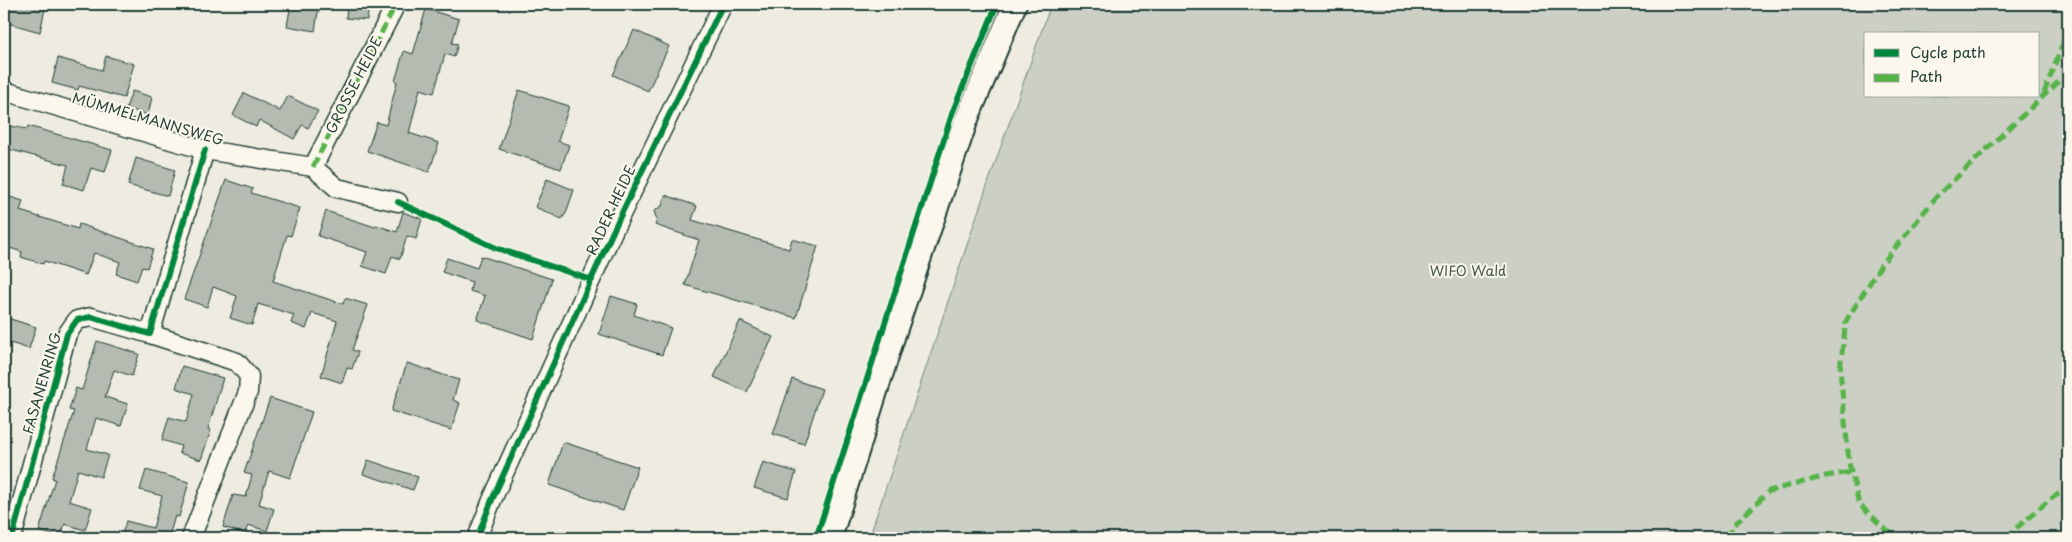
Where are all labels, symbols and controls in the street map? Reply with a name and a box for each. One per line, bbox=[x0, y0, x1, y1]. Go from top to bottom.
street label: GROSSE HEIDE bbox=[320, 32, 387, 137]
legend bbox=[1864, 32, 2040, 98]
text: Cycle path bbox=[1910, 40, 1986, 63]
text: Path bbox=[1910, 64, 1942, 87]
street label: MÜMMELMANNSWEG bbox=[70, 87, 226, 150]
street label: RADER HEIDE bbox=[581, 161, 641, 258]
park label: WIFO Wald bbox=[1430, 260, 1506, 281]
street label: FASANENRING bbox=[17, 329, 66, 436]

